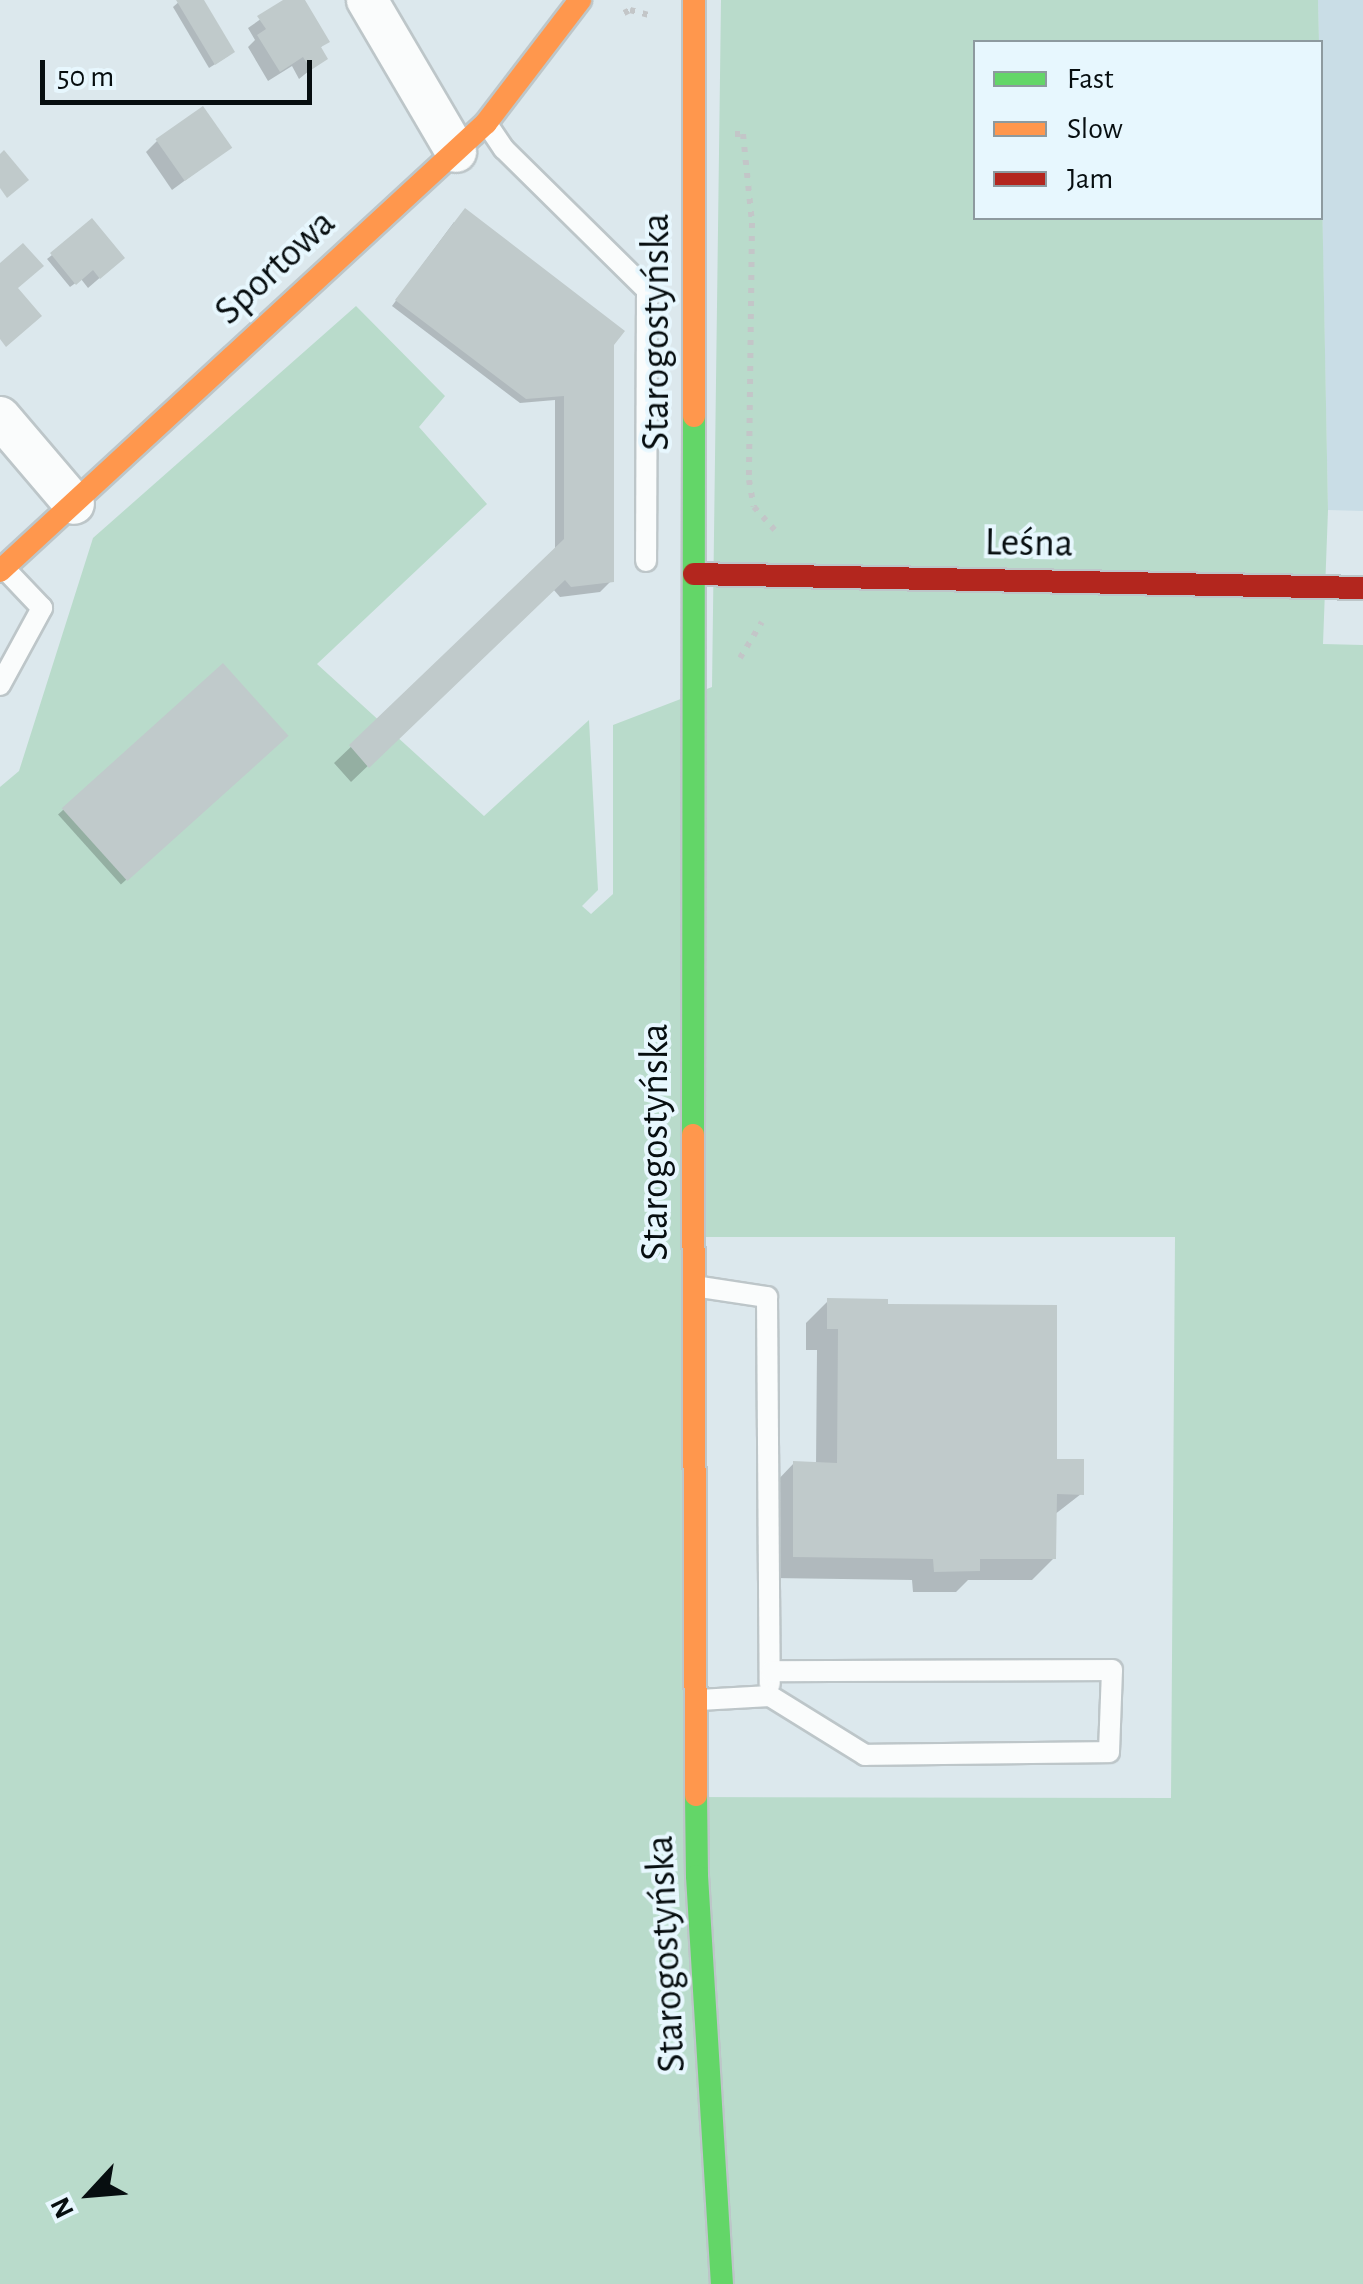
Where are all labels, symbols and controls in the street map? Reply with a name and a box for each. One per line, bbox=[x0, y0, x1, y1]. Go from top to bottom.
scale bar bbox=[45, 40, 318, 102]
legend bbox=[973, 40, 1323, 220]
text: 50 m bbox=[57, 62, 114, 92]
text: Fast bbox=[1067, 64, 1114, 94]
text: Slow bbox=[1067, 114, 1123, 144]
text: Jam bbox=[1067, 164, 1113, 194]
street label: Sportowa bbox=[205, 199, 345, 335]
street label: Starogostyńska bbox=[632, 213, 680, 451]
street label: Leśna bbox=[984, 518, 1074, 568]
street label: Starogostyńska bbox=[631, 1023, 679, 1261]
street label: Starogostyńska bbox=[636, 1834, 696, 2074]
north arrow bbox=[40, 2144, 140, 2244]
text: N bbox=[46, 2192, 80, 2222]

